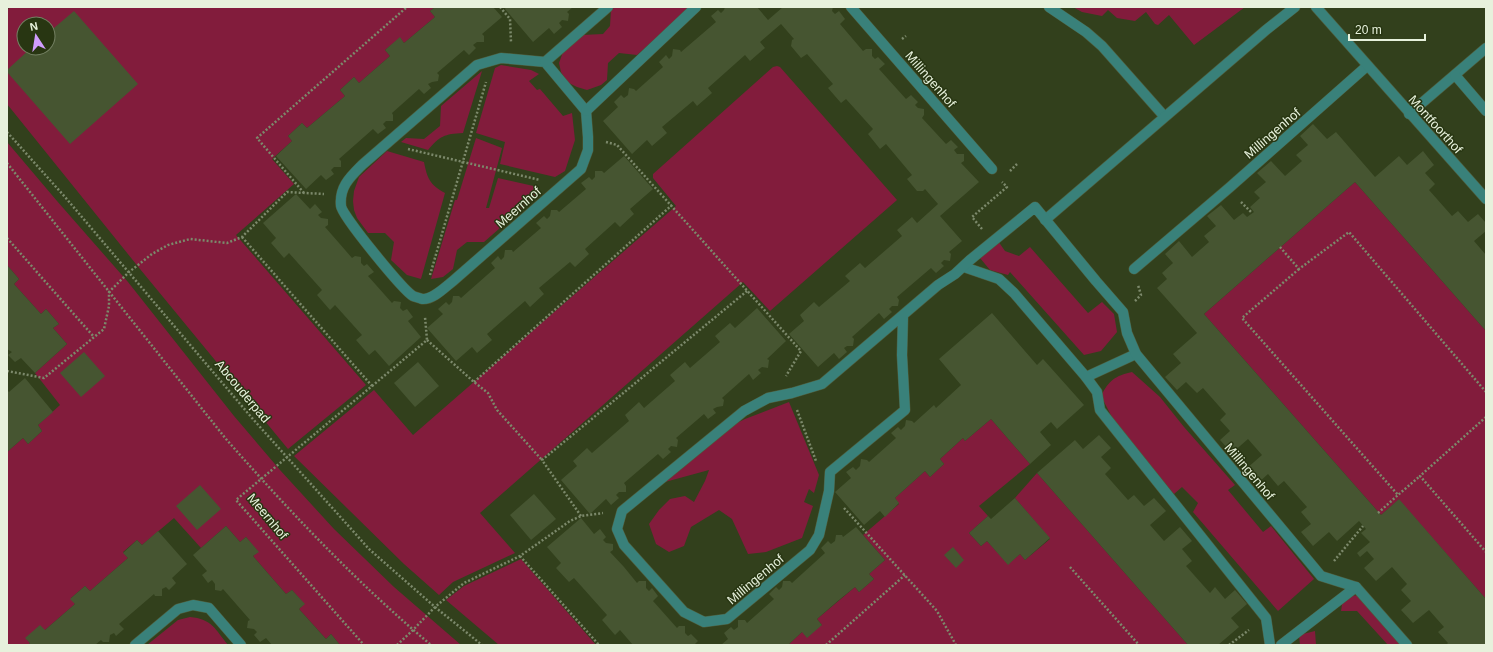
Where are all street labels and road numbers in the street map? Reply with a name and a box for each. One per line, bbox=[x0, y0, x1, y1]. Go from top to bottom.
street label: Millingenhof bbox=[902, 48, 959, 111]
street label: Montfoorthof bbox=[1406, 92, 1466, 157]
street label: Millingenhof bbox=[1241, 105, 1304, 162]
street label: Meernhof bbox=[493, 183, 544, 231]
street label: Abcouderpad bbox=[212, 357, 273, 426]
street label: Millingenhof bbox=[1222, 440, 1278, 503]
street label: Meernhof bbox=[244, 490, 291, 542]
street label: Millingenhof bbox=[724, 551, 787, 607]

